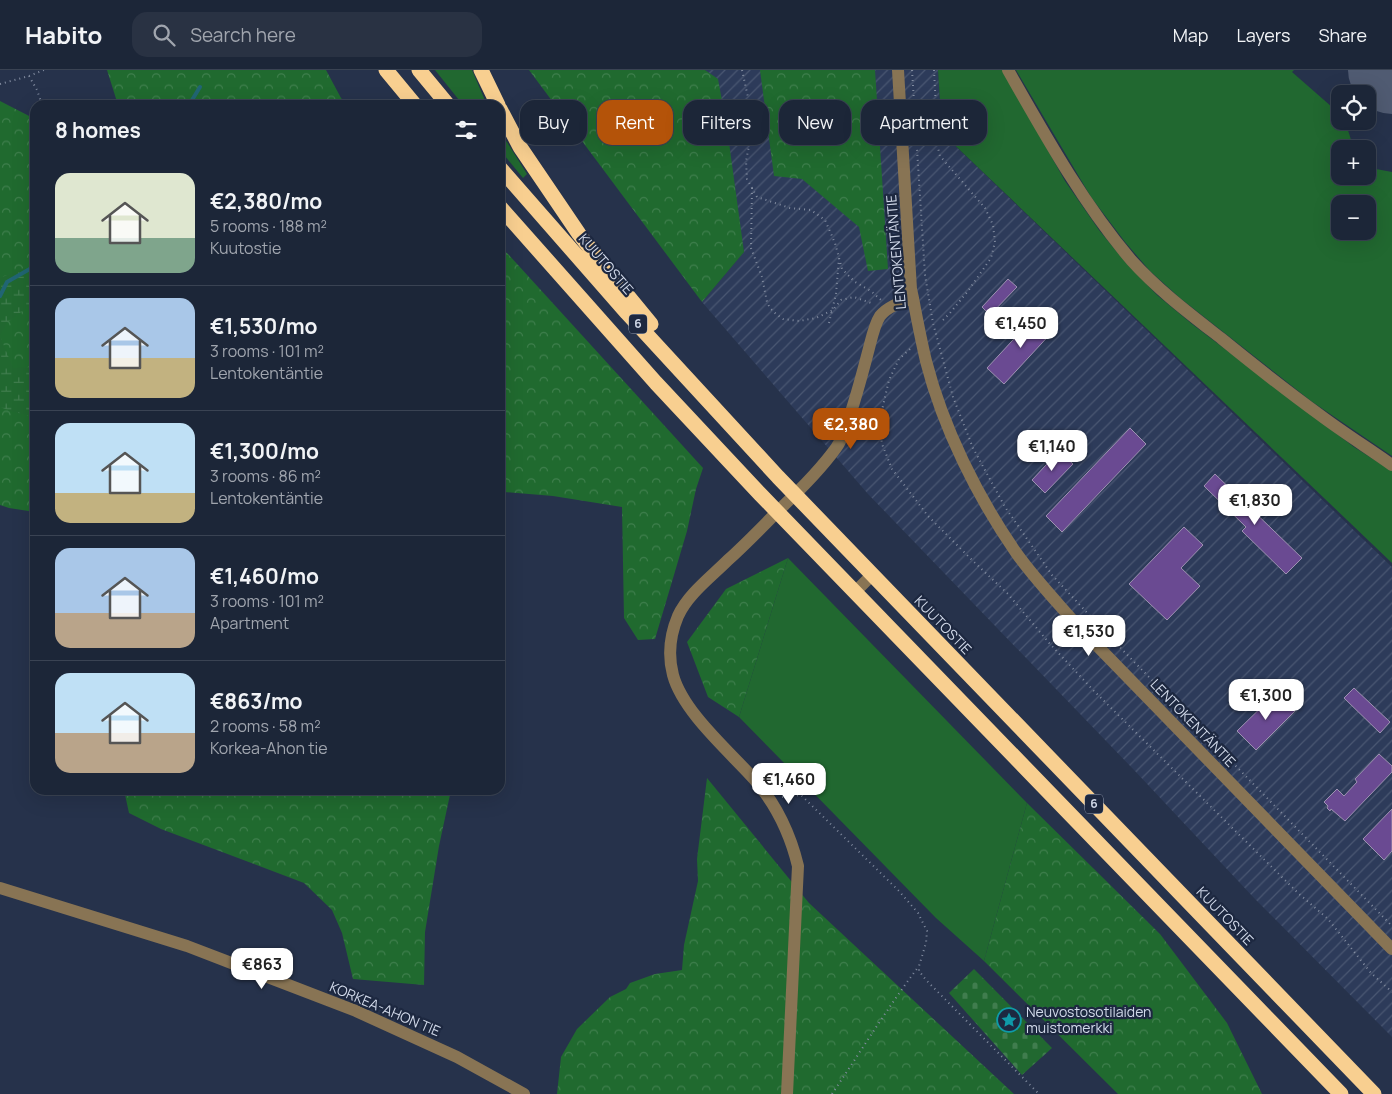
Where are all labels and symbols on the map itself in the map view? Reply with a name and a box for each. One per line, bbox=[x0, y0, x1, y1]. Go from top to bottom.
street label: LENTOKENTÄNTIE bbox=[881, 194, 910, 310]
street label: KUUTOSTIE bbox=[575, 229, 638, 298]
pin: €1,450 bbox=[980, 306, 1062, 349]
road number: 6 bbox=[629, 314, 647, 334]
pin: €2,380 bbox=[810, 408, 892, 450]
pin: €1,140 bbox=[1011, 430, 1093, 472]
pin: €1,830 bbox=[1214, 484, 1296, 526]
street label: KUUTOSTIE bbox=[911, 591, 976, 658]
pin: €1,530 bbox=[1048, 614, 1130, 657]
street label: LENTOKENTÄNTIE bbox=[1147, 675, 1240, 771]
pin: €1,300 bbox=[1225, 678, 1307, 721]
pin: €1,460 bbox=[748, 762, 830, 805]
road number: 6 bbox=[1085, 794, 1103, 814]
street label: KUUTOSTIE bbox=[1193, 882, 1258, 949]
pin: €863 bbox=[232, 948, 292, 990]
street label: KORKEA-AHON TIE bbox=[327, 977, 443, 1040]
place label: Neuvostosotilaiden muistomerkki bbox=[1026, 1002, 1151, 1037]
place icon: Neuvostosotilaiden muistomerkki bbox=[996, 1007, 1022, 1033]

